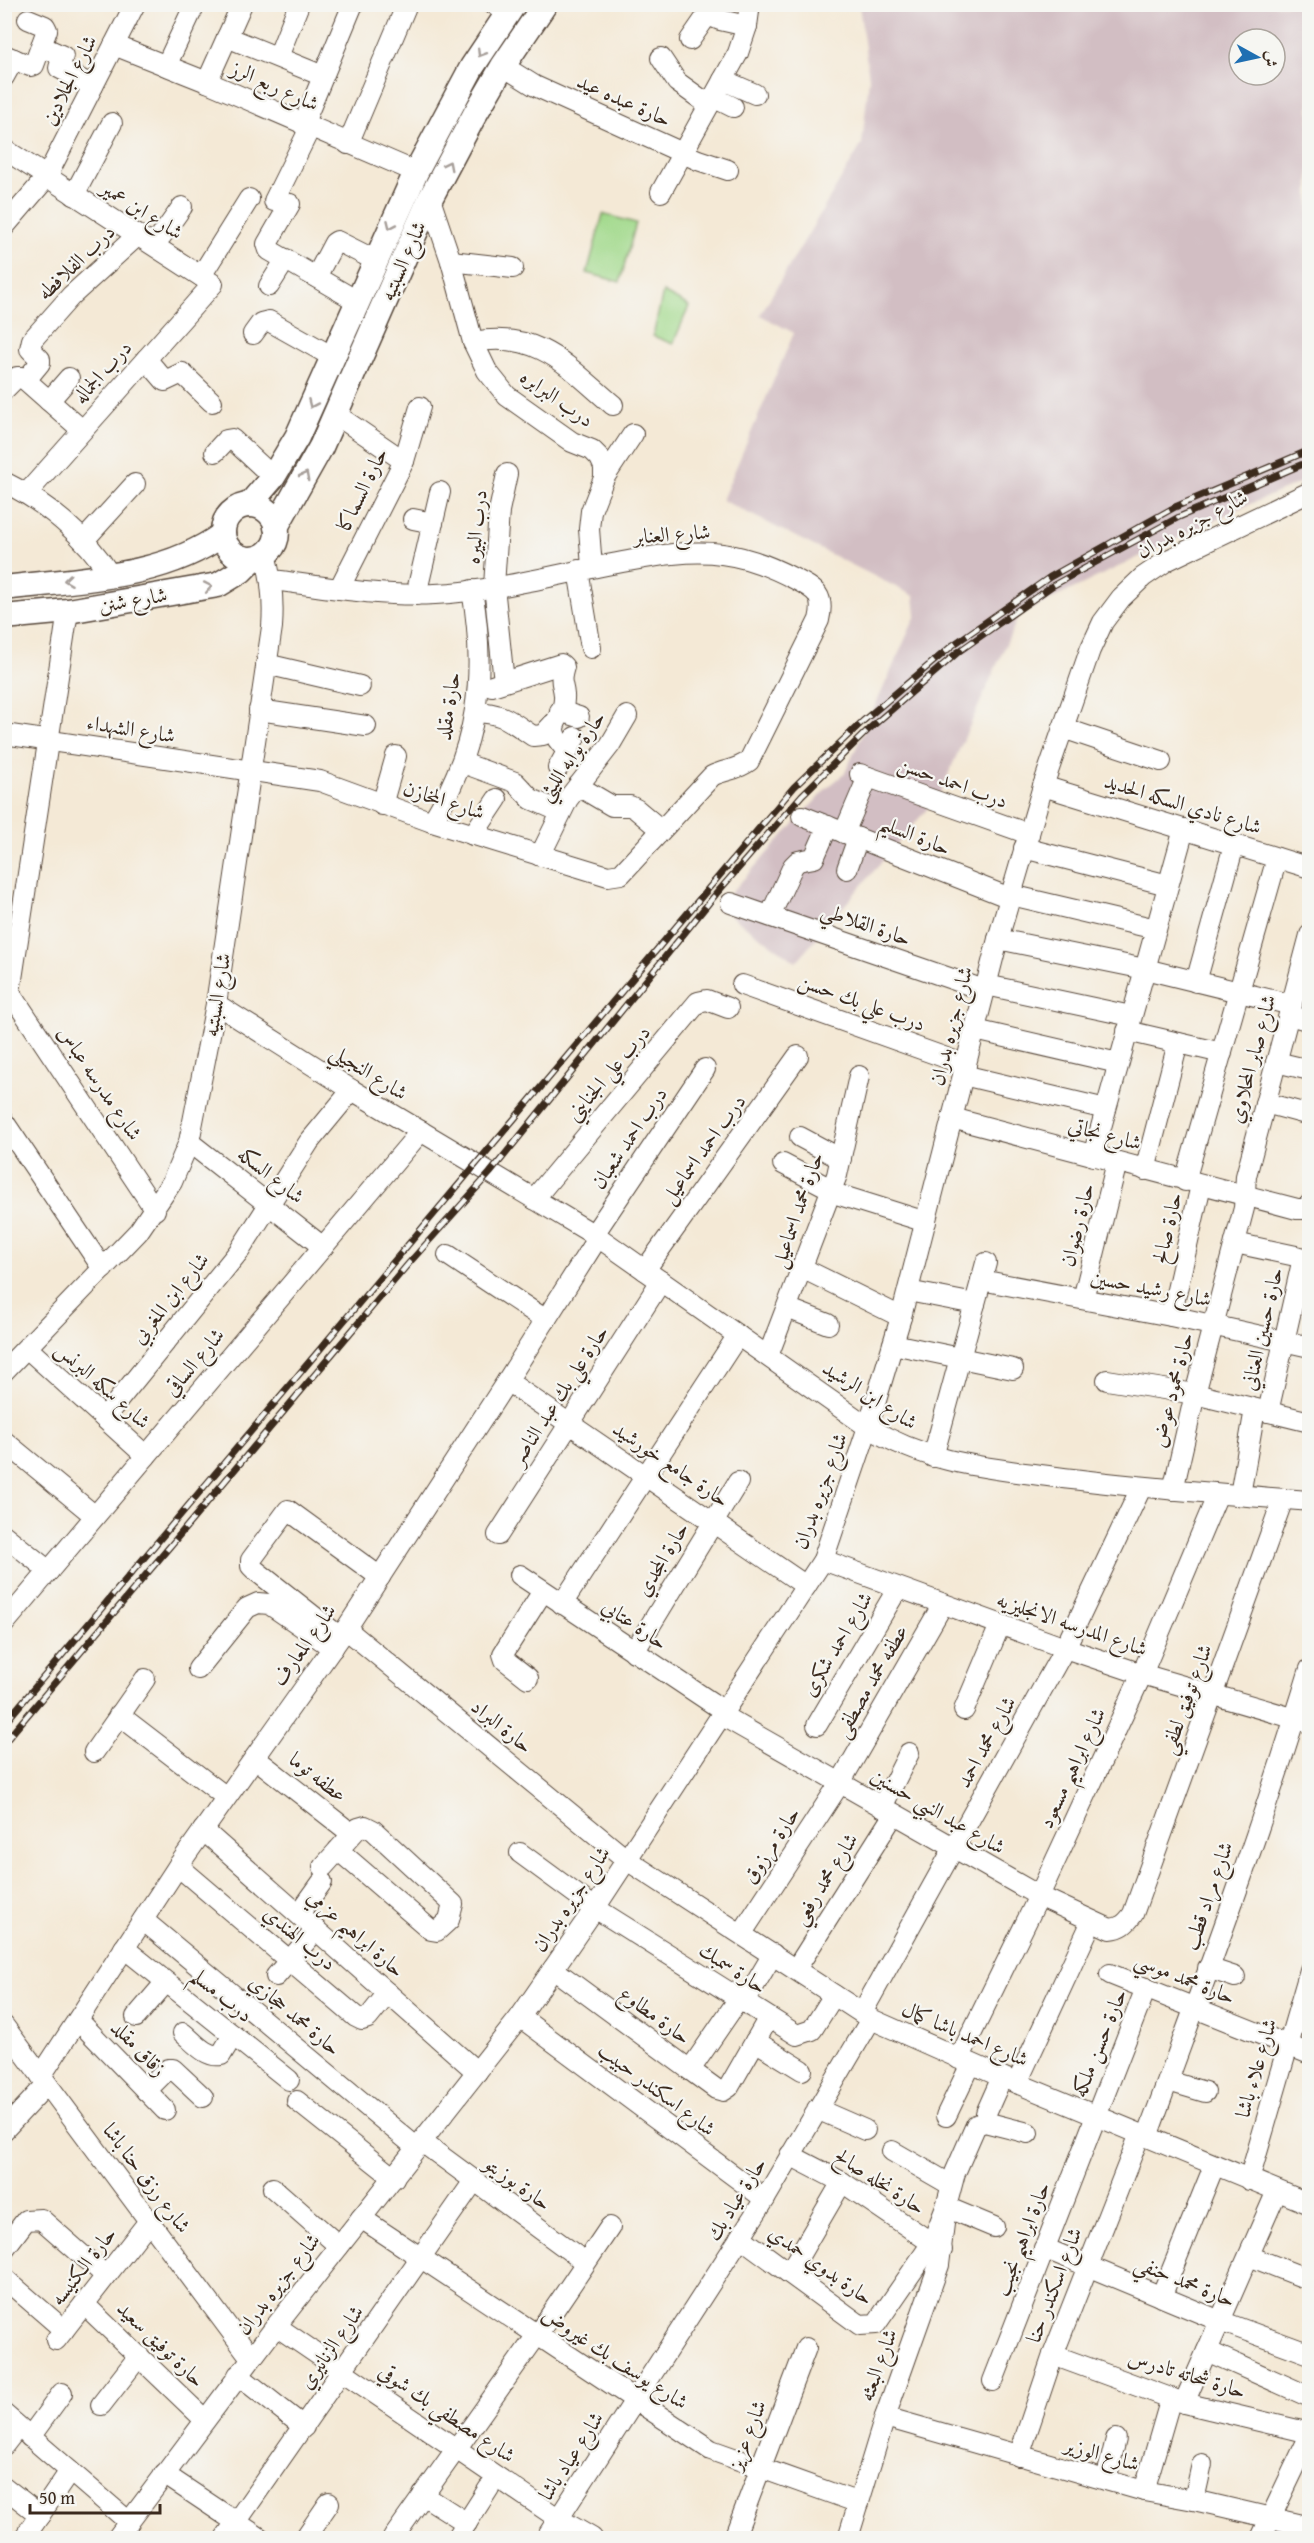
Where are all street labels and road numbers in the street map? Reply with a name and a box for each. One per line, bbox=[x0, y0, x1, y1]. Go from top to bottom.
street label: شارع الجلادين bbox=[33, 29, 107, 132]
street label: شارع ربع الرز bbox=[223, 51, 324, 122]
street label: حارة عبده عيد bbox=[572, 65, 677, 134]
street label: شارع ابن عمير bbox=[92, 171, 190, 250]
street label: درب الفلافطه bbox=[30, 216, 122, 307]
street label: شارع السبتيه bbox=[371, 216, 437, 307]
street label: درب الجماله bbox=[65, 333, 139, 410]
street label: درب البرابره bbox=[514, 361, 601, 434]
street label: حارة السماكا bbox=[328, 442, 395, 536]
street label: شارع جزيره بدران bbox=[1131, 481, 1254, 569]
street label: درب البيره bbox=[456, 488, 495, 566]
street label: شارع العنابر bbox=[631, 515, 712, 555]
street label: شارع شنن bbox=[96, 578, 170, 624]
street label: حارة مقلد bbox=[427, 670, 468, 742]
street label: حارة بوابه الليثي bbox=[529, 704, 617, 810]
street label: شارع الشهداء bbox=[84, 706, 178, 754]
street label: درب احمد حسن bbox=[894, 747, 1012, 816]
street label: شارع نادي السكه الحديد bbox=[1100, 765, 1266, 845]
street label: شارع المخازن bbox=[398, 772, 489, 830]
street label: حارة السليم bbox=[873, 806, 955, 868]
street label: حارة القلاطي bbox=[815, 894, 915, 958]
street label: شارع السبتيه bbox=[195, 951, 241, 1040]
street label: شارع جزيره بدران bbox=[921, 963, 983, 1090]
street label: درب علي بك حسن bbox=[793, 964, 930, 1044]
street label: شارع صابر المحلاوي bbox=[1219, 991, 1286, 1127]
street label: درب علي الجنايني bbox=[558, 1018, 661, 1131]
street label: شارع مدرسه عباس bbox=[48, 1019, 150, 1148]
street label: شارع النجيلي bbox=[322, 1036, 414, 1112]
street label: درب احمد شعبان bbox=[583, 1080, 674, 1195]
street label: درب احمد اسماعيل bbox=[652, 1087, 753, 1210]
street label: شارع نجاتي bbox=[1064, 1109, 1145, 1161]
street label: شارع السكه bbox=[229, 1138, 312, 1213]
street label: حارة محمد اسماعيل bbox=[762, 1148, 831, 1272]
street label: حارة رضوان bbox=[1051, 1180, 1102, 1270]
street label: حارة صالح bbox=[1143, 1189, 1193, 1267]
street label: شارع ابن المغربي bbox=[123, 1245, 219, 1352]
street label: شارع رشيد حسين bbox=[1087, 1261, 1214, 1317]
street label: حارة حسين العناني bbox=[1232, 1264, 1293, 1394]
street label: حارة علي بك عبد الناصر bbox=[500, 1319, 620, 1475]
street label: شارع الساقي bbox=[156, 1321, 234, 1405]
street label: حارة محمود عوض bbox=[1142, 1329, 1201, 1451]
street label: شارع سكه البرنس bbox=[47, 1333, 158, 1438]
street label: شارع ابن الرشيد bbox=[815, 1352, 924, 1440]
street label: حارة جامع خورشيد bbox=[604, 1413, 736, 1518]
street label: شارع جزيره بدران bbox=[784, 1428, 858, 1555]
street label: حارة المجدي bbox=[627, 1516, 697, 1602]
street label: شارع المدرسه الانجليزيه bbox=[992, 1583, 1152, 1667]
street label: شارع احمد شكرى bbox=[793, 1585, 883, 1704]
street label: حارة عتابي bbox=[595, 1590, 674, 1659]
street label: شارع المعارف bbox=[264, 1597, 346, 1694]
street label: عطفه محمد مصطفى bbox=[826, 1619, 915, 1743]
street label: شارع توفيق لطفي bbox=[1151, 1639, 1224, 1760]
street label: شارع محمد احمد bbox=[948, 1690, 1026, 1795]
street label: حارة البراد bbox=[465, 1691, 540, 1760]
street label: شارع ابراهيم مسعود bbox=[1030, 1702, 1119, 1836]
street label: عطفه توما bbox=[283, 1744, 354, 1809]
street label: شارع عبد النبي حسنين bbox=[863, 1759, 1011, 1866]
street label: حارة مرزوق bbox=[734, 1800, 807, 1890]
street label: شارع محمد رفعي bbox=[784, 1826, 869, 1933]
street label: شارع مراد قطب bbox=[1174, 1837, 1243, 1955]
street label: شارع جزيره بدران bbox=[524, 1839, 620, 1960]
street label: حارة ابراهيم عزمي bbox=[296, 1881, 412, 1989]
street label: درب الهندي bbox=[256, 1898, 344, 1978]
street label: حارة سمبك bbox=[693, 1934, 773, 2001]
street label: حارة محمد موسي bbox=[1128, 1943, 1240, 2016]
street label: درب مسلم bbox=[181, 1960, 260, 2034]
street label: حارة محمد حجازي bbox=[242, 1967, 348, 2063]
street label: حارة مطاوع bbox=[611, 1978, 698, 2054]
street label: حارة حسن ملكه bbox=[1063, 1984, 1134, 2102]
street label: شارع احمد باشا كمال bbox=[896, 1993, 1033, 2077]
street label: زقاق مقلد bbox=[104, 2012, 174, 2083]
street label: شارع علاء باشا bbox=[1227, 2015, 1287, 2122]
street label: شارع اسكندر حبيب bbox=[590, 2034, 723, 2146]
street label: شارع رزق حنا باشا bbox=[93, 2116, 199, 2241]
street label: حارة نخله صالح bbox=[827, 2140, 932, 2224]
street label: حارة بوزيتو bbox=[477, 2146, 558, 2218]
street label: حارة عياد بك bbox=[698, 2151, 774, 2247]
street label: حارة ابراهيم نجيب bbox=[985, 2177, 1063, 2303]
street label: حارة بدوي حمدي bbox=[762, 2217, 880, 2313]
street label: حارة الكنيسه bbox=[42, 2220, 123, 2312]
street label: شارع اسكندر حنا bbox=[1017, 2222, 1093, 2348]
street label: شارع جزيره بدران bbox=[228, 2226, 330, 2343]
street label: حارة محمد حنفي bbox=[1128, 2246, 1240, 2319]
street label: حارة توفيق سعيد bbox=[110, 2293, 213, 2394]
street label: شارع الزنانيري bbox=[290, 2298, 373, 2397]
street label: شارع يوسف بك غيروض bbox=[534, 2298, 695, 2419]
street label: شارع البعثه bbox=[850, 2324, 908, 2406]
street label: حارة شحاته تادرس bbox=[1124, 2341, 1250, 2406]
street label: شارع مصطفي بك شوقي bbox=[370, 2355, 522, 2474]
street label: شارع عزيز bbox=[718, 2395, 777, 2477]
street label: شارع عياد باشا bbox=[530, 2405, 614, 2508]
street label: شارع الوزير bbox=[1058, 2428, 1143, 2482]

